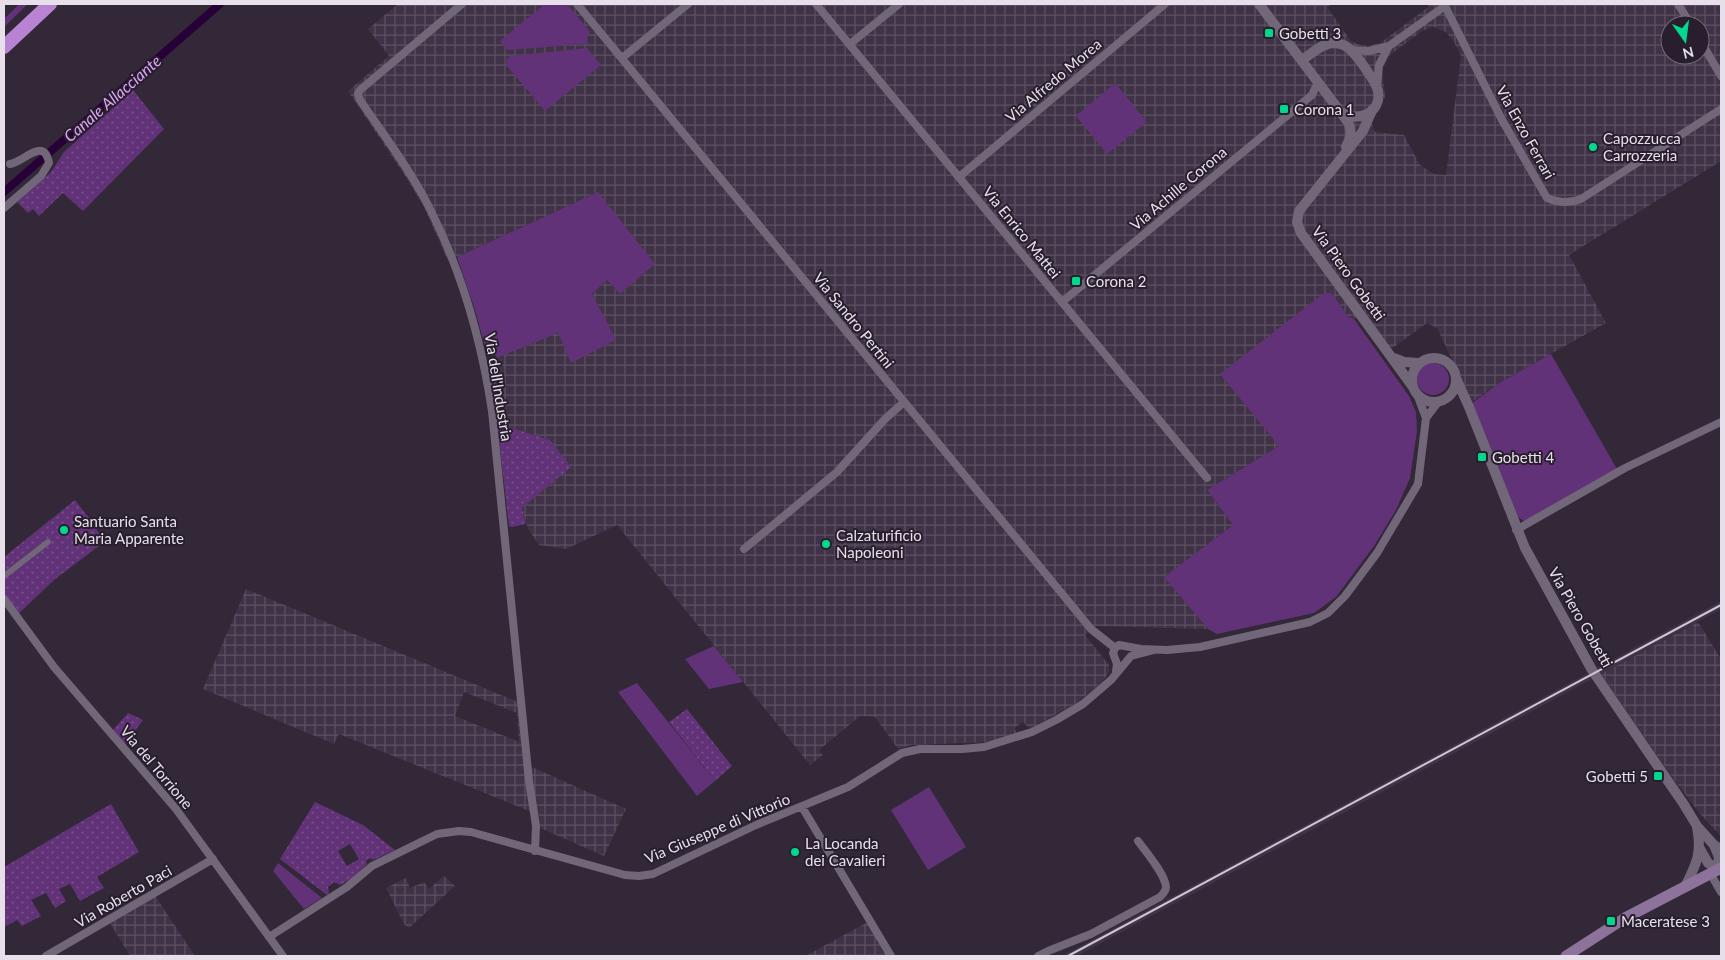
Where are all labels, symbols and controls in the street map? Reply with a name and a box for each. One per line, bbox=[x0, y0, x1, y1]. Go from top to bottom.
north arrow bbox=[1660, 15, 1710, 65]
place label: Gobetti 3 bbox=[1279, 24, 1341, 42]
marker: Gobetti 3 bbox=[1263, 27, 1275, 39]
street label: Via Alfredo Morea bbox=[1001, 35, 1105, 125]
text: N bbox=[1681, 44, 1696, 63]
water label: Canale Allacciante bbox=[60, 50, 165, 145]
street label: Via Enzo Ferrari bbox=[1493, 82, 1559, 182]
place label: Corona 1 bbox=[1294, 100, 1354, 118]
marker: Corona 1 bbox=[1278, 103, 1290, 115]
place label: Capozzucca Carrozzeria bbox=[1603, 129, 1681, 164]
marker: Capozzucca Carrozzeria bbox=[1587, 141, 1599, 153]
street label: Via Achille Corona bbox=[1126, 142, 1230, 234]
street label: Via Enrico Mattei bbox=[979, 182, 1065, 282]
street label: Via Piero Gobetti bbox=[1309, 222, 1389, 324]
street label: Via Sandro Pertini bbox=[810, 268, 898, 372]
place label: Corona 2 bbox=[1086, 272, 1146, 290]
marker: Corona 2 bbox=[1070, 275, 1082, 287]
street label: Via dell'Industria bbox=[482, 332, 516, 442]
place label: Gobetti 4 bbox=[1492, 448, 1554, 466]
marker: Gobetti 4 bbox=[1476, 451, 1488, 463]
place label: Santuario Santa Maria Apparente bbox=[74, 512, 184, 547]
marker: Santuario Santa Maria Apparente bbox=[58, 524, 70, 536]
place label: Calzaturificio Napoleoni bbox=[836, 526, 922, 561]
marker: Calzaturificio Napoleoni bbox=[820, 538, 832, 550]
street label: Via Piero Gobetti bbox=[1545, 564, 1617, 670]
street label: Via del Torrione bbox=[117, 722, 197, 812]
place label: Gobetti 5 bbox=[1586, 767, 1648, 785]
marker: Gobetti 5 bbox=[1652, 770, 1664, 782]
street label: Via Giuseppe di Vittorio bbox=[642, 789, 792, 867]
place label: La Locanda dei Cavalieri bbox=[805, 834, 885, 869]
marker: La Locanda dei Cavalieri bbox=[789, 846, 801, 858]
street label: Via Roberto Paci bbox=[71, 861, 175, 931]
place label: Maceratese 3 bbox=[1621, 912, 1710, 930]
marker: Maceratese 3 bbox=[1605, 915, 1617, 927]

